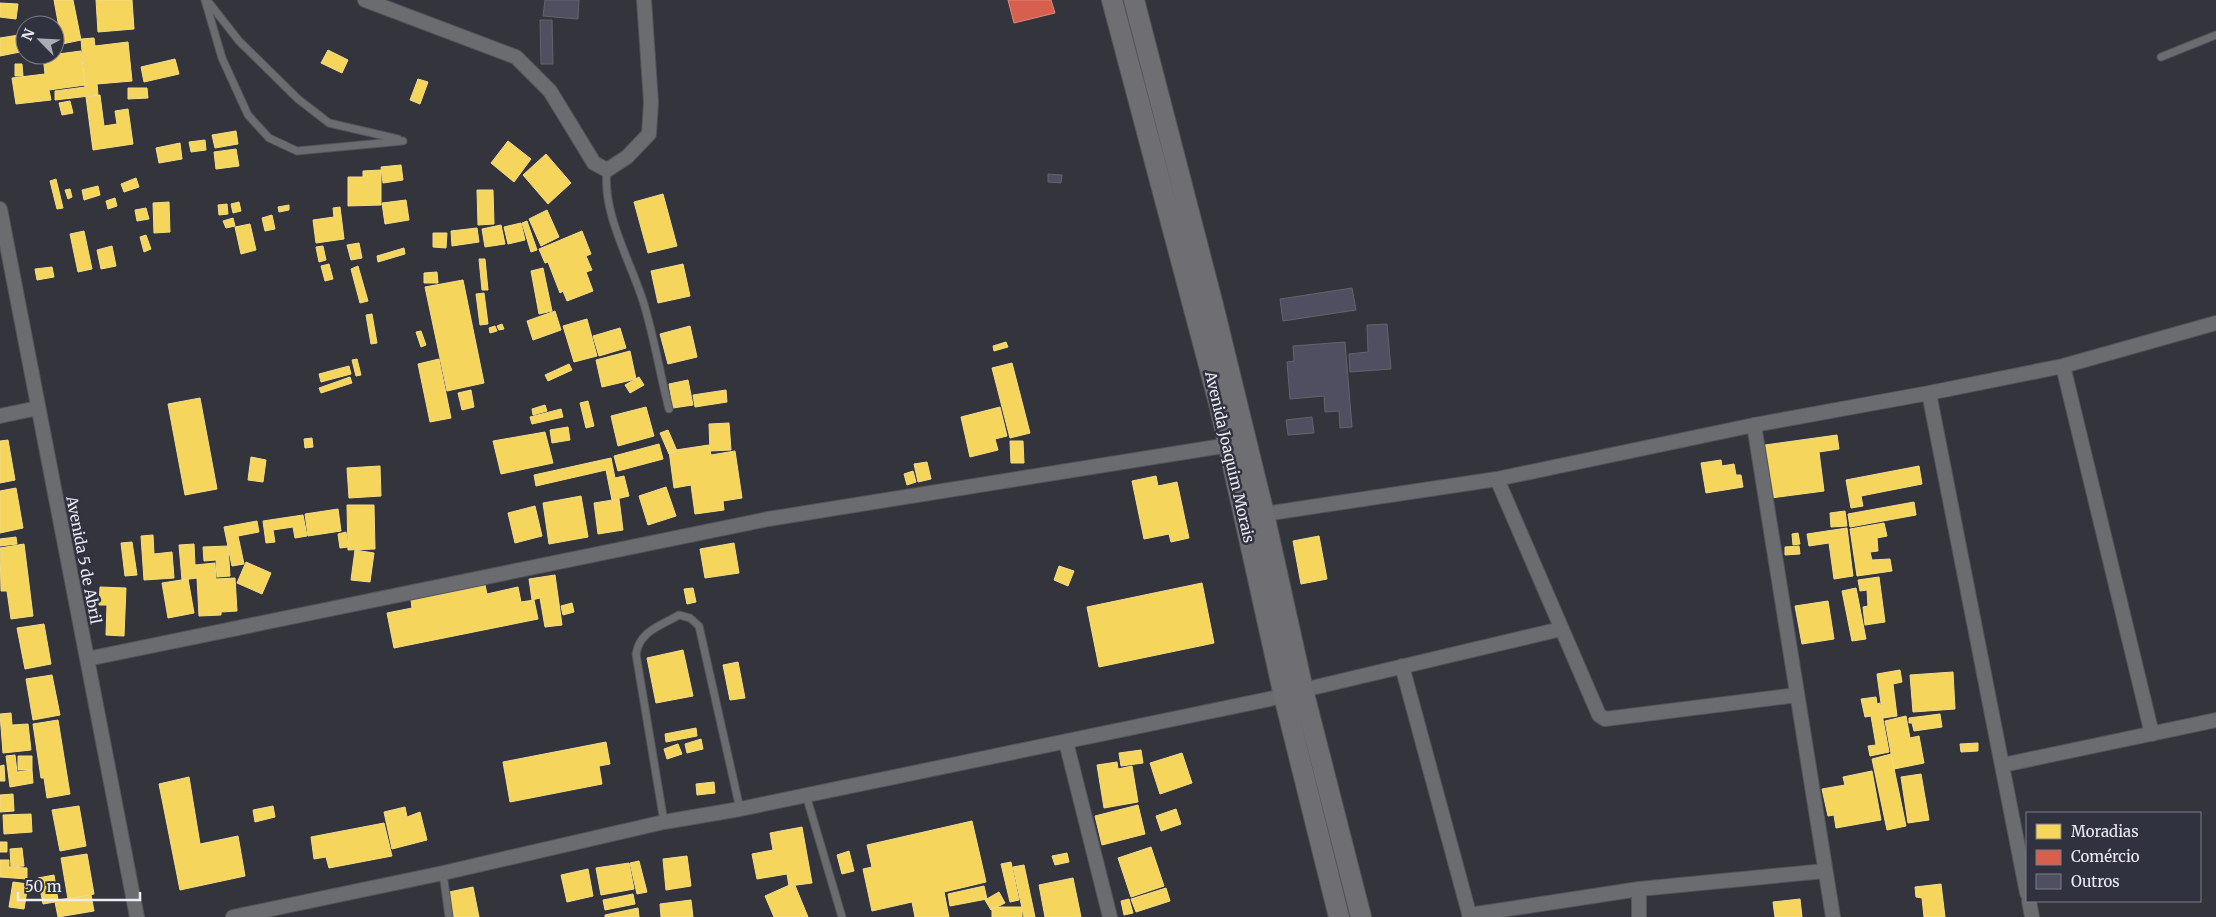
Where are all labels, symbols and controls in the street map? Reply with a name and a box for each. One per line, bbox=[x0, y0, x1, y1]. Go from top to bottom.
north arrow bbox=[15, 15, 65, 65]
text: N bbox=[18, 26, 39, 43]
street label: Avenida Joaquim Morais bbox=[1201, 368, 1259, 545]
street label: Avenida 5 de Abril bbox=[62, 493, 106, 626]
legend bbox=[2026, 812, 2201, 902]
text: Moradias bbox=[2071, 822, 2139, 841]
text: Comércio bbox=[2071, 847, 2140, 866]
scale bar bbox=[18, 870, 140, 902]
text: Outros bbox=[2071, 872, 2120, 891]
text: 50 m bbox=[25, 877, 62, 896]

